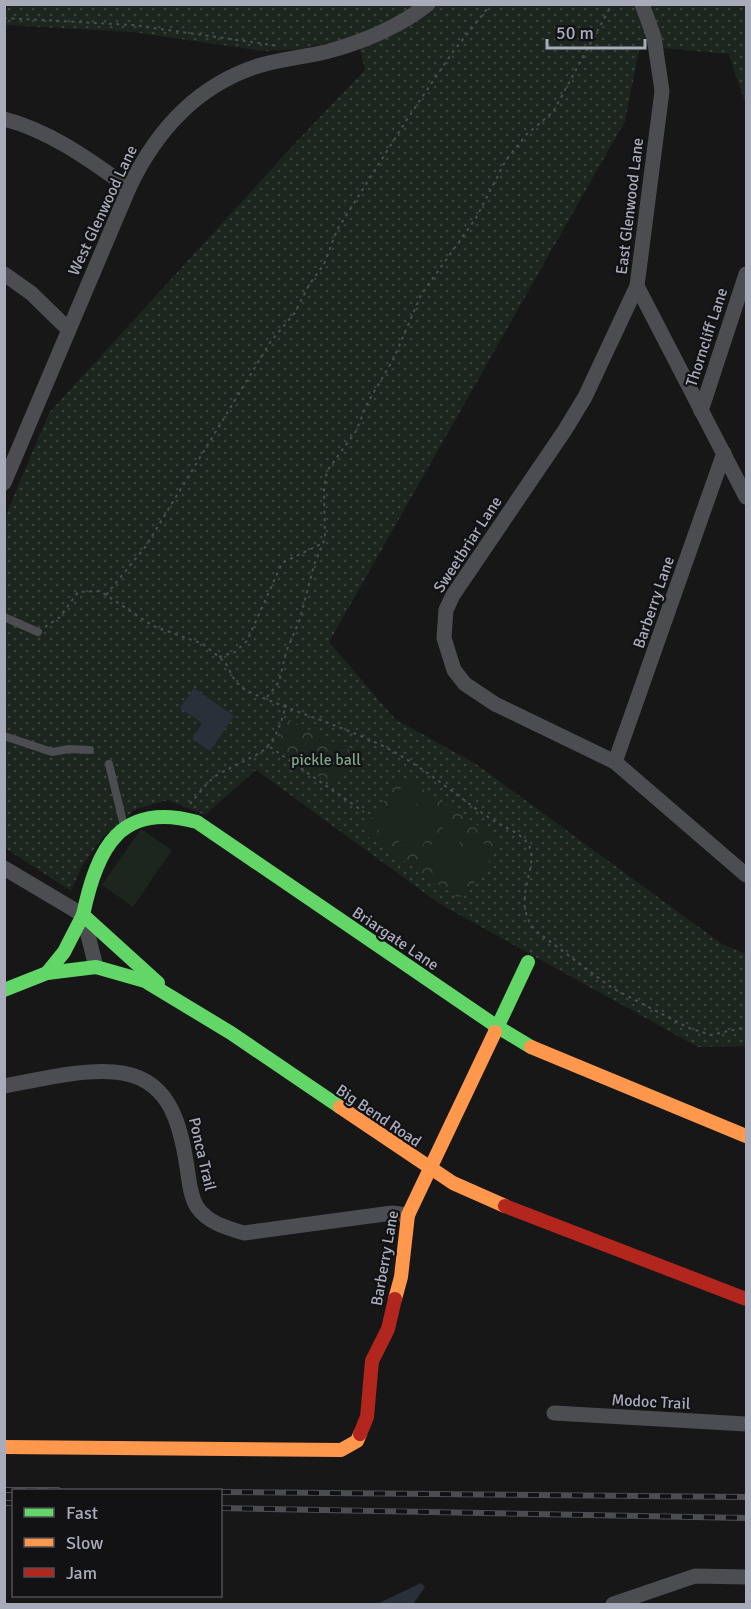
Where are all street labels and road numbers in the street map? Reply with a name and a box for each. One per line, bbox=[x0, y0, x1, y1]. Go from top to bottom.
street label: East Glenwood Lane bbox=[612, 137, 648, 276]
street label: West Glenwood Lane bbox=[64, 142, 142, 279]
street label: Thorncliff Lane bbox=[682, 285, 732, 389]
street label: Sweetbriar Lane bbox=[429, 493, 506, 597]
street label: Barberry Lane bbox=[629, 554, 679, 651]
street label: Briargate Lane bbox=[348, 903, 443, 975]
street label: Big Bend Road bbox=[332, 1080, 425, 1152]
street label: Ponca Trail bbox=[184, 1115, 220, 1193]
street label: Barberry Lane bbox=[367, 1209, 403, 1307]
street label: Modoc Trail bbox=[611, 1390, 691, 1414]

